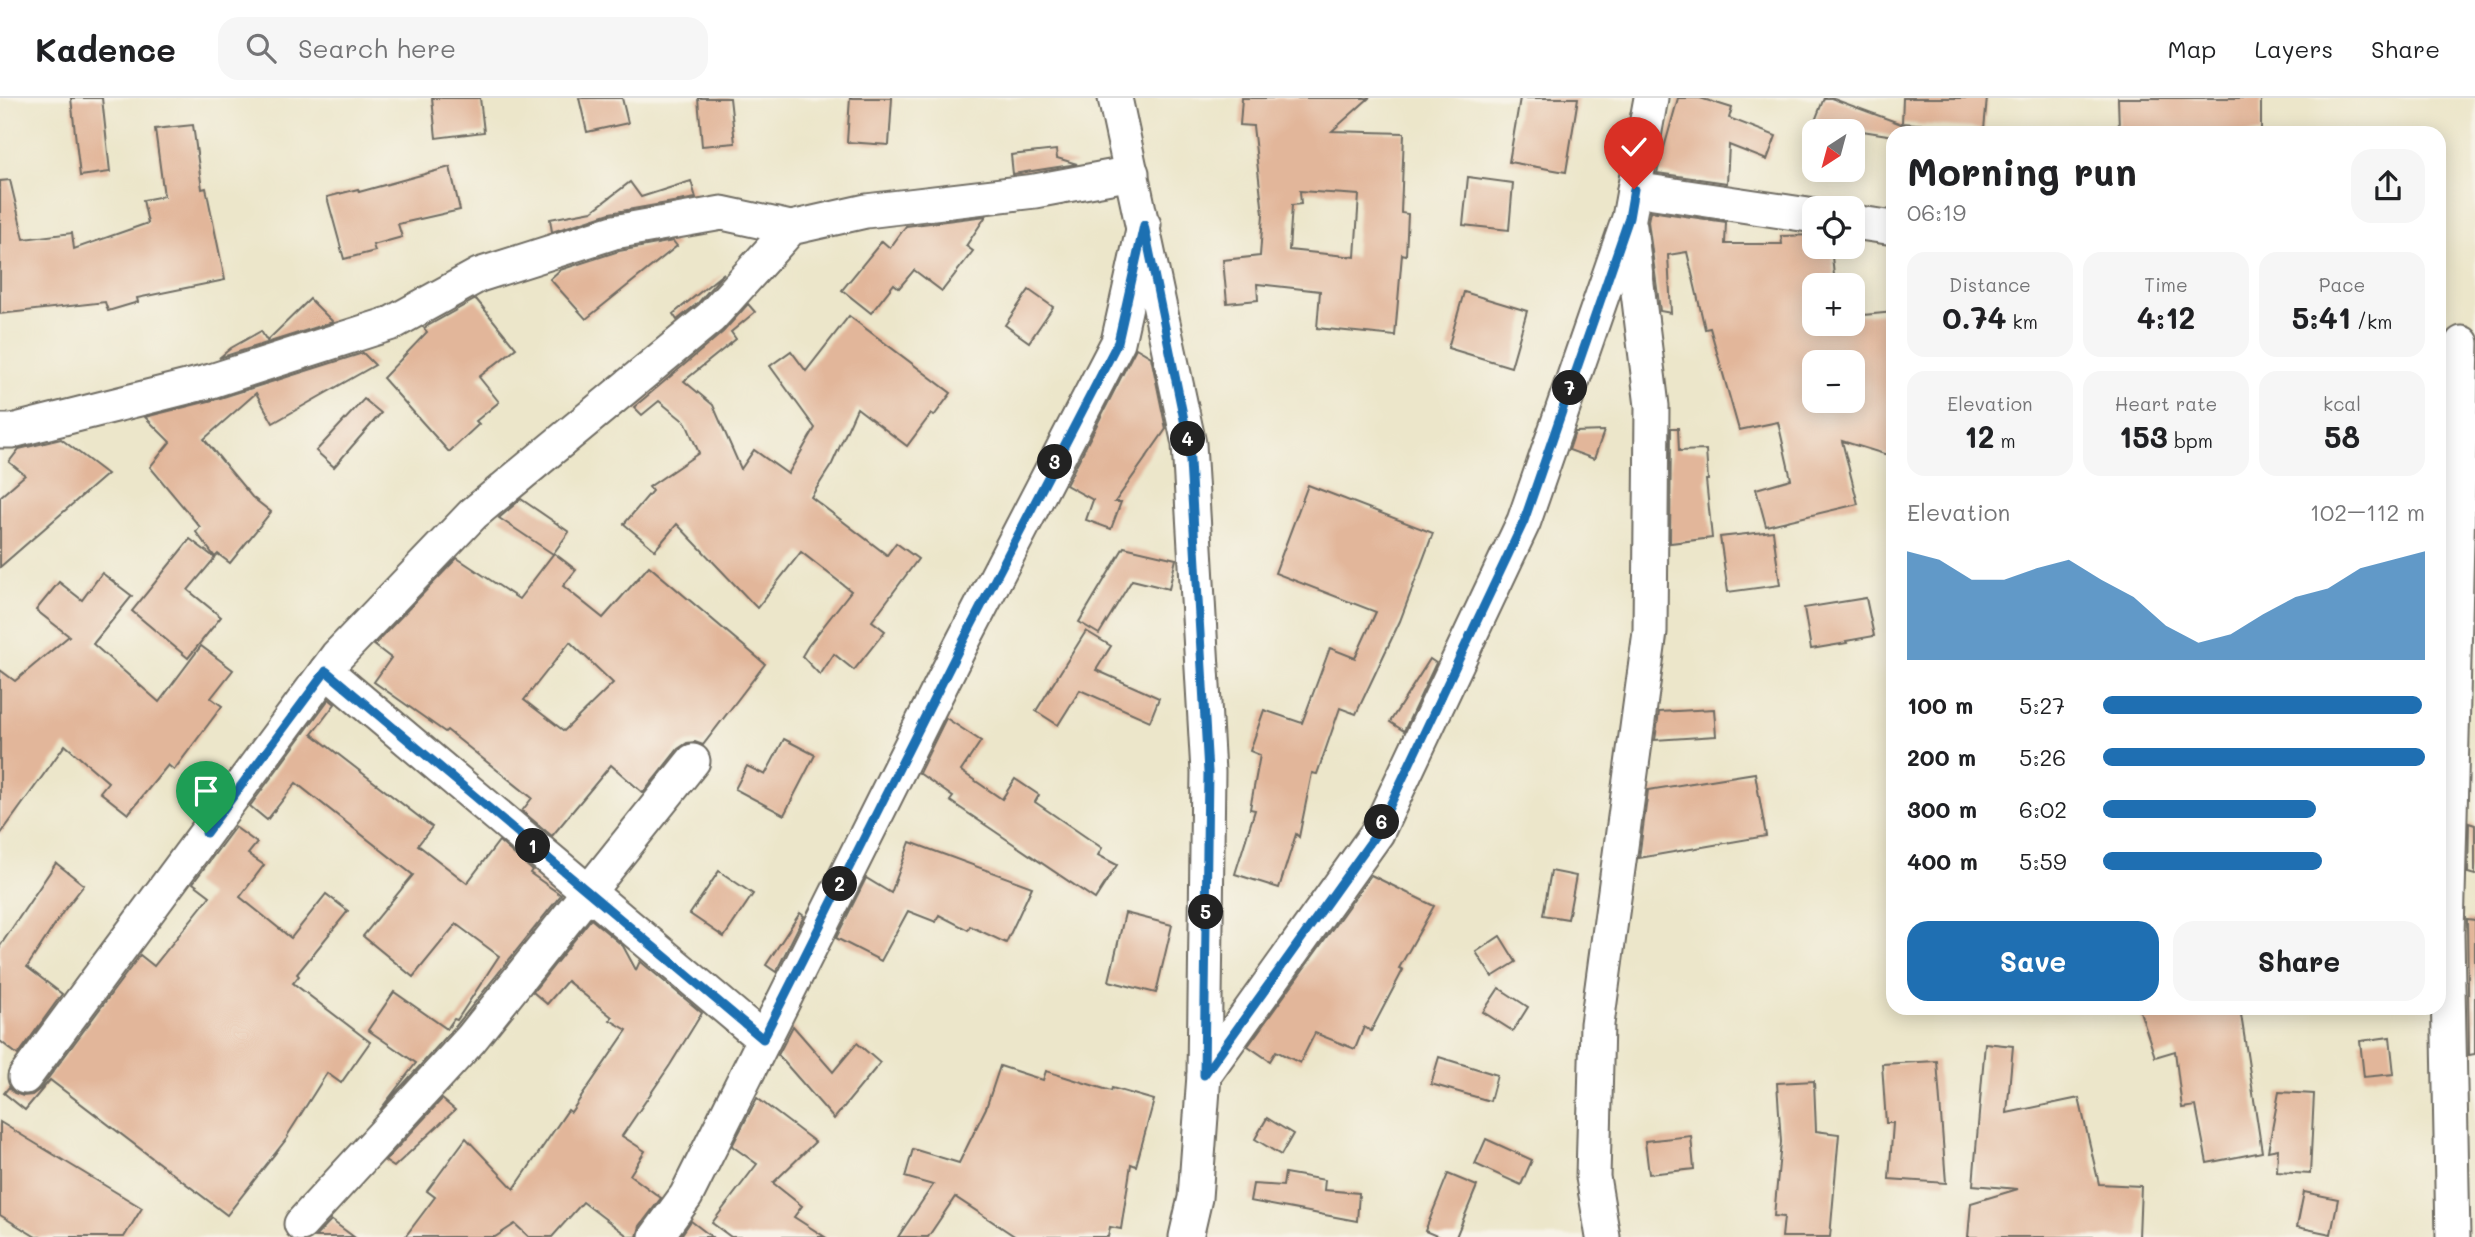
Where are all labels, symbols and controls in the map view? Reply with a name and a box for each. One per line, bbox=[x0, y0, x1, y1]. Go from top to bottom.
search box bbox=[218, 17, 708, 80]
text: Kadence bbox=[35, 27, 176, 70]
icon: search bbox=[242, 29, 280, 67]
text: Search here bbox=[298, 31, 456, 65]
text: Map bbox=[2168, 33, 2216, 64]
text: Layers bbox=[2254, 33, 2333, 64]
text: Share bbox=[2371, 33, 2440, 64]
pin bbox=[1604, 117, 1664, 189]
north arrow bbox=[1802, 119, 1866, 182]
map controls bbox=[1802, 119, 1865, 413]
icon: check bbox=[1615, 128, 1653, 166]
text: Morning run bbox=[1907, 146, 2137, 196]
button: share bbox=[2351, 149, 2425, 223]
button: locate bbox=[1802, 196, 1865, 259]
text: 06:19 bbox=[1907, 197, 1966, 227]
text: Distance bbox=[1949, 272, 2031, 297]
text: Time bbox=[2144, 272, 2188, 297]
text: Pace bbox=[2319, 272, 2365, 297]
button: + bbox=[1802, 273, 1865, 336]
text: 0.74 bbox=[1942, 297, 2006, 337]
text: 4:12 bbox=[2137, 297, 2195, 337]
text: 5:41 bbox=[2292, 297, 2351, 337]
text: km bbox=[2006, 309, 2038, 334]
text: /km bbox=[2351, 309, 2392, 334]
button: − bbox=[1802, 350, 1865, 413]
pin: 7 bbox=[1552, 370, 1588, 406]
text: 7 bbox=[1564, 375, 1575, 400]
text: Elevation bbox=[1947, 391, 2033, 416]
text: Heart rate bbox=[2115, 391, 2217, 416]
text: kcal bbox=[2323, 391, 2361, 416]
text: 12 bbox=[1964, 416, 1994, 456]
text: 153 bbox=[2119, 416, 2168, 456]
text: 58 bbox=[2324, 416, 2360, 456]
pin: 4 bbox=[1170, 422, 1206, 456]
text: 4 bbox=[1181, 426, 1194, 451]
text: m bbox=[1994, 428, 2016, 453]
text: bpm bbox=[2168, 428, 2213, 453]
pin: 3 bbox=[1038, 444, 1072, 480]
text: 3 bbox=[1049, 449, 1060, 474]
text: Elevation bbox=[1907, 497, 2010, 527]
text: 102–112 m bbox=[2310, 497, 2425, 527]
text: 100 m bbox=[1907, 690, 1973, 720]
text: 5:27 bbox=[2019, 690, 2065, 720]
text: 200 m bbox=[1907, 742, 1976, 772]
text: 5:26 bbox=[2019, 742, 2066, 772]
pin bbox=[176, 761, 236, 833]
icon: arrive bbox=[187, 772, 225, 810]
text: 300 m bbox=[1907, 794, 1977, 824]
text: 6:02 bbox=[2019, 794, 2067, 824]
pin: 6 bbox=[1364, 804, 1400, 840]
text: 6 bbox=[1376, 809, 1387, 834]
pin: 1 bbox=[516, 828, 550, 864]
text: 1 bbox=[528, 833, 537, 858]
text: 400 m bbox=[1907, 846, 1978, 876]
text: 5:59 bbox=[2019, 846, 2067, 876]
pin: 2 bbox=[822, 866, 858, 902]
text: 2 bbox=[834, 871, 845, 896]
pin: 5 bbox=[1188, 894, 1224, 930]
text: 5 bbox=[1200, 899, 1211, 924]
button: Save bbox=[1907, 921, 2159, 1001]
button: Share bbox=[2173, 921, 2425, 1001]

